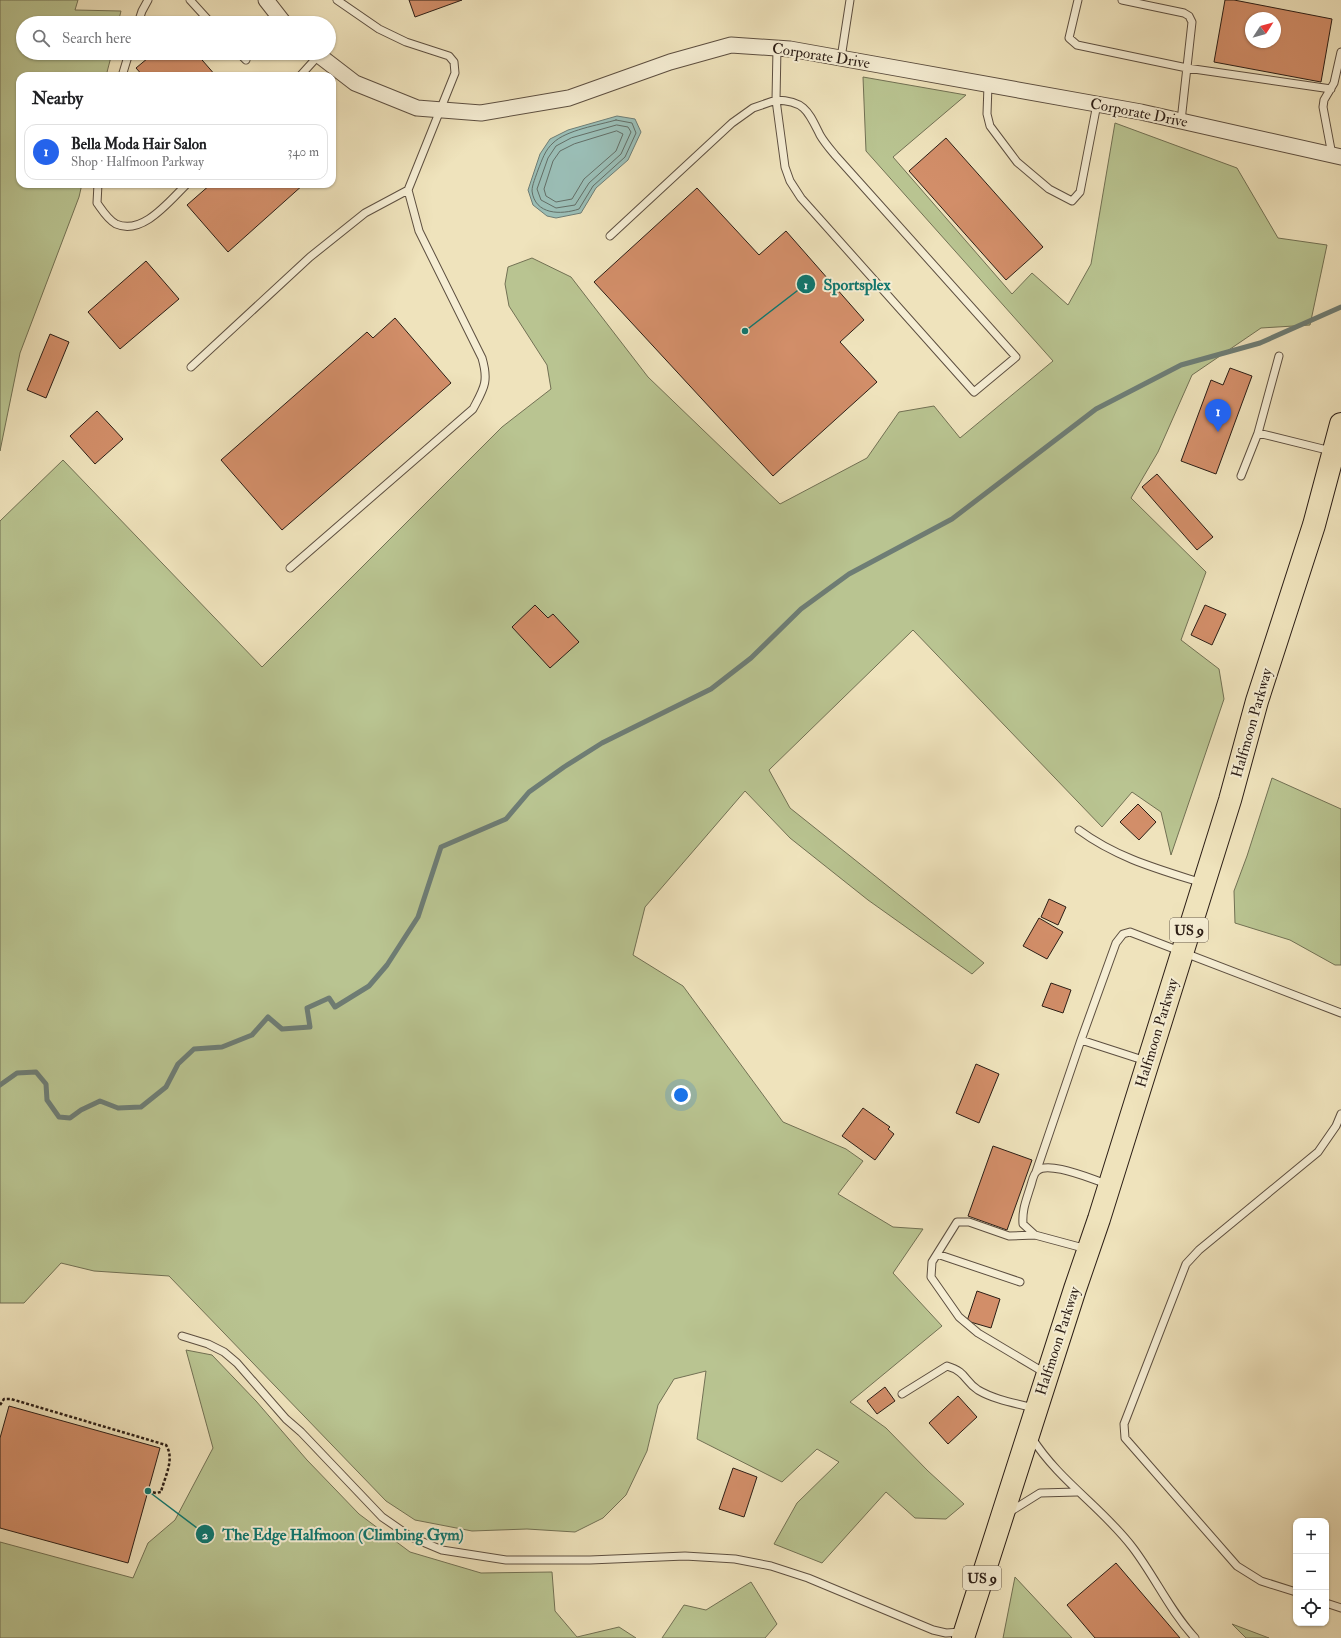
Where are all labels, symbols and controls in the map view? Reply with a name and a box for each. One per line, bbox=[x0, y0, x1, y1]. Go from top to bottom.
north arrow bbox=[1245, 12, 1281, 48]
search box bbox=[16, 16, 336, 60]
icon: search bbox=[30, 27, 52, 49]
text: Search here bbox=[62, 29, 131, 48]
street label: Corporate Drive bbox=[770, 39, 871, 74]
text: Nearby bbox=[32, 88, 83, 109]
street label: Corporate Drive bbox=[1088, 94, 1189, 133]
text: Bella Moda Hair Salon bbox=[71, 135, 207, 154]
text: 1 bbox=[44, 144, 48, 160]
text: 340 m bbox=[288, 144, 319, 160]
text: Shop · Halfmoon Parkway bbox=[71, 154, 204, 170]
callout: Sportsplex bbox=[796, 270, 899, 298]
text: Sportsplex bbox=[823, 275, 891, 296]
text: 1 bbox=[804, 278, 808, 293]
pin: 1 bbox=[1205, 399, 1231, 432]
street label: Halfmoon Parkway bbox=[1227, 666, 1277, 780]
road number: US 9 bbox=[1170, 918, 1208, 942]
street label: Halfmoon Parkway bbox=[1131, 976, 1183, 1090]
your location bbox=[671, 1085, 691, 1105]
street label: Halfmoon Parkway bbox=[1031, 1284, 1085, 1398]
map controls bbox=[1293, 1518, 1329, 1626]
button: + bbox=[1293, 1518, 1329, 1554]
callout: The Edge Halfmoon (Climbing Gym) bbox=[195, 1520, 472, 1548]
text: The Edge Halfmoon (Climbing Gym) bbox=[221, 1525, 464, 1546]
text: 2 bbox=[202, 1528, 208, 1543]
button: − bbox=[1293, 1554, 1329, 1590]
road number: US 9 bbox=[963, 1566, 1001, 1590]
button: locate bbox=[1293, 1590, 1329, 1626]

